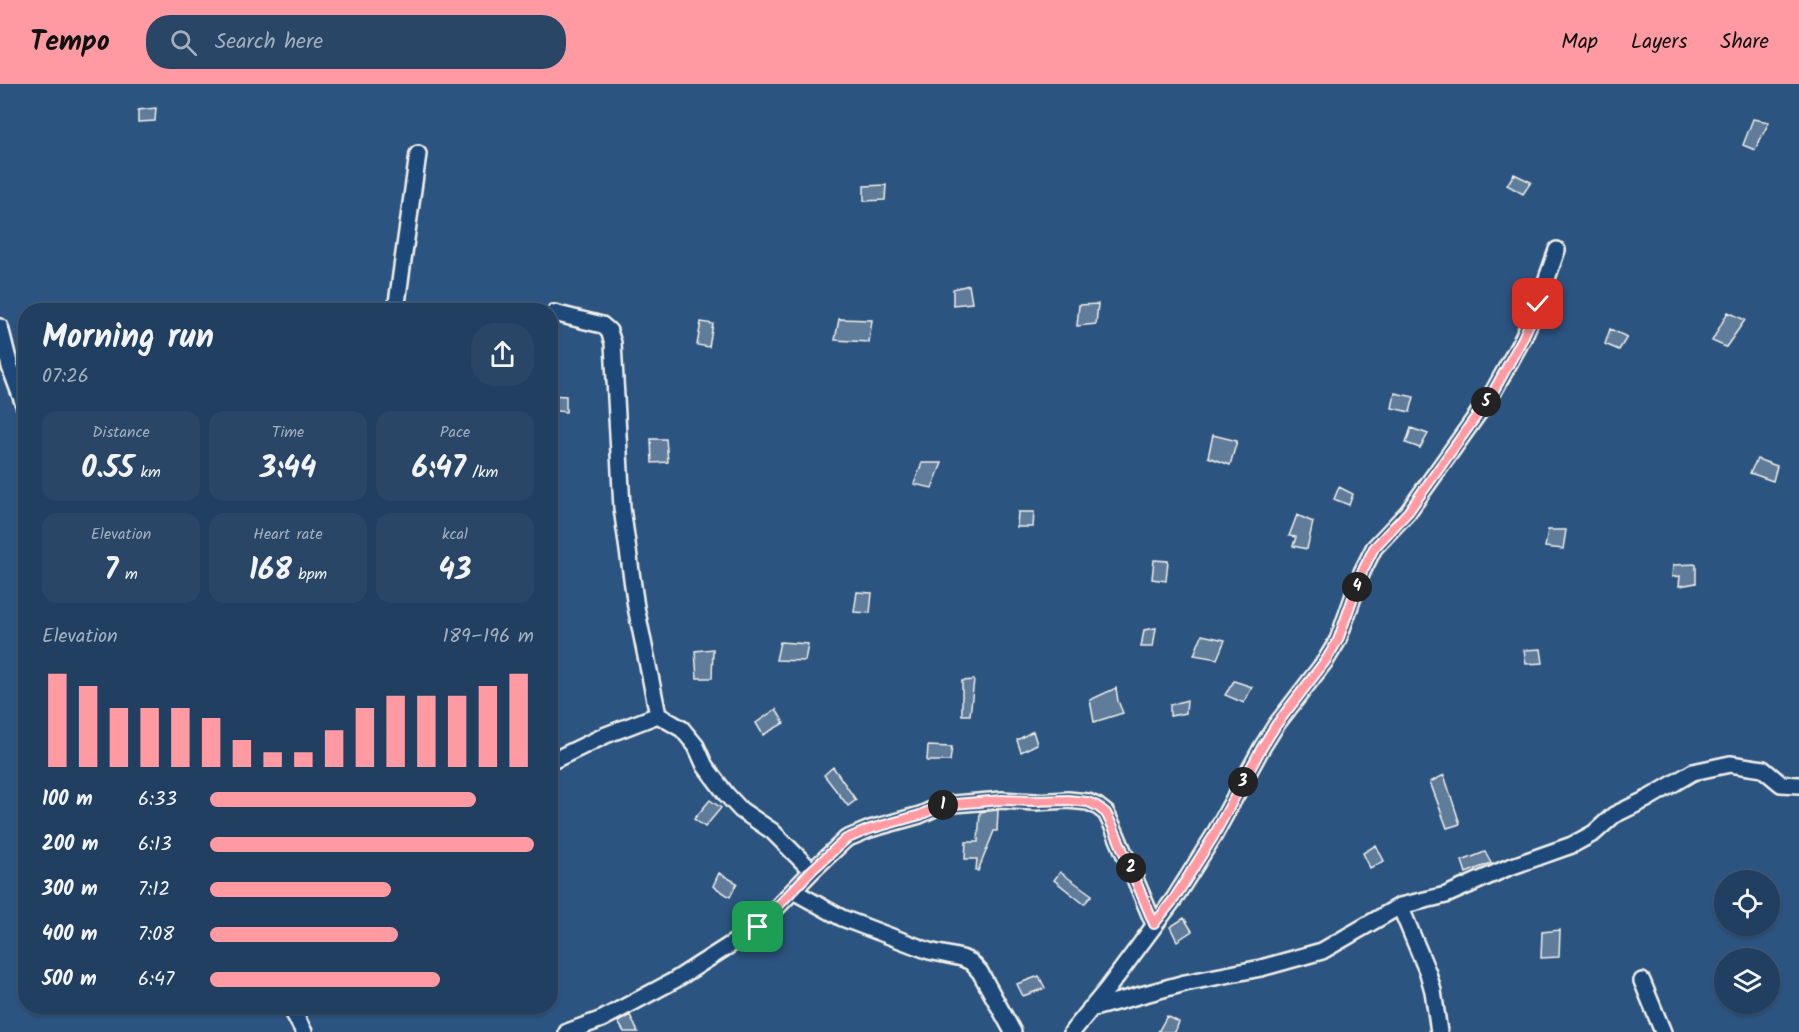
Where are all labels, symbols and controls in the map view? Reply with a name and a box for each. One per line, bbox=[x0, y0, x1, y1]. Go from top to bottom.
search box bbox=[146, 15, 566, 69]
text: Tempo bbox=[30, 20, 110, 65]
text: Search here bbox=[215, 25, 323, 60]
icon: search bbox=[167, 26, 200, 59]
text: Map bbox=[1561, 26, 1598, 59]
text: Layers bbox=[1631, 26, 1687, 59]
text: Share bbox=[1720, 26, 1769, 59]
pin bbox=[1512, 278, 1563, 329]
icon: check bbox=[1521, 287, 1554, 320]
text: Morning run bbox=[42, 312, 214, 365]
button: share bbox=[471, 323, 534, 386]
text: 07:26 bbox=[42, 361, 89, 393]
pin: 5 bbox=[1471, 387, 1501, 417]
text: 5 bbox=[1482, 389, 1490, 414]
text: Distance bbox=[92, 420, 150, 445]
text: Time bbox=[272, 420, 304, 445]
text: Pace bbox=[440, 420, 470, 445]
text: 0.55 bbox=[81, 445, 134, 493]
text: 3:44 bbox=[260, 445, 316, 493]
text: 6:47 bbox=[412, 445, 466, 493]
text: km bbox=[134, 460, 161, 485]
text: /km bbox=[466, 460, 498, 485]
text: Elevation bbox=[91, 522, 151, 547]
text: Heart rate bbox=[253, 522, 323, 547]
text: kcal bbox=[442, 522, 468, 547]
text: 7 bbox=[104, 547, 119, 595]
text: 168 bbox=[249, 547, 292, 595]
text: 43 bbox=[439, 547, 471, 595]
text: m bbox=[119, 562, 138, 587]
text: bpm bbox=[292, 562, 327, 587]
pin: 4 bbox=[1342, 572, 1372, 602]
text: 4 bbox=[1353, 574, 1361, 599]
text: Elevation bbox=[42, 621, 118, 653]
text: 189–196 m bbox=[443, 621, 534, 653]
pin: 3 bbox=[1228, 767, 1258, 797]
text: 3 bbox=[1239, 769, 1247, 794]
text: 100 m bbox=[42, 784, 93, 816]
text: 6:33 bbox=[138, 784, 177, 816]
pin: 1 bbox=[928, 790, 958, 820]
text: 1 bbox=[941, 792, 945, 817]
text: 200 m bbox=[42, 829, 98, 861]
text: 6:13 bbox=[138, 829, 172, 861]
pin: 2 bbox=[1116, 853, 1146, 883]
text: 2 bbox=[1126, 855, 1136, 880]
map controls bbox=[1714, 870, 1780, 1014]
button: locate bbox=[1714, 870, 1780, 936]
text: 300 m bbox=[42, 874, 98, 906]
text: 7:12 bbox=[138, 874, 170, 906]
pin bbox=[732, 901, 783, 952]
icon: arrive bbox=[741, 910, 774, 943]
text: 400 m bbox=[42, 919, 98, 951]
text: 7:08 bbox=[138, 919, 174, 951]
button: layers bbox=[1714, 948, 1780, 1014]
text: 500 m bbox=[42, 964, 97, 996]
text: 6:47 bbox=[138, 964, 174, 996]

